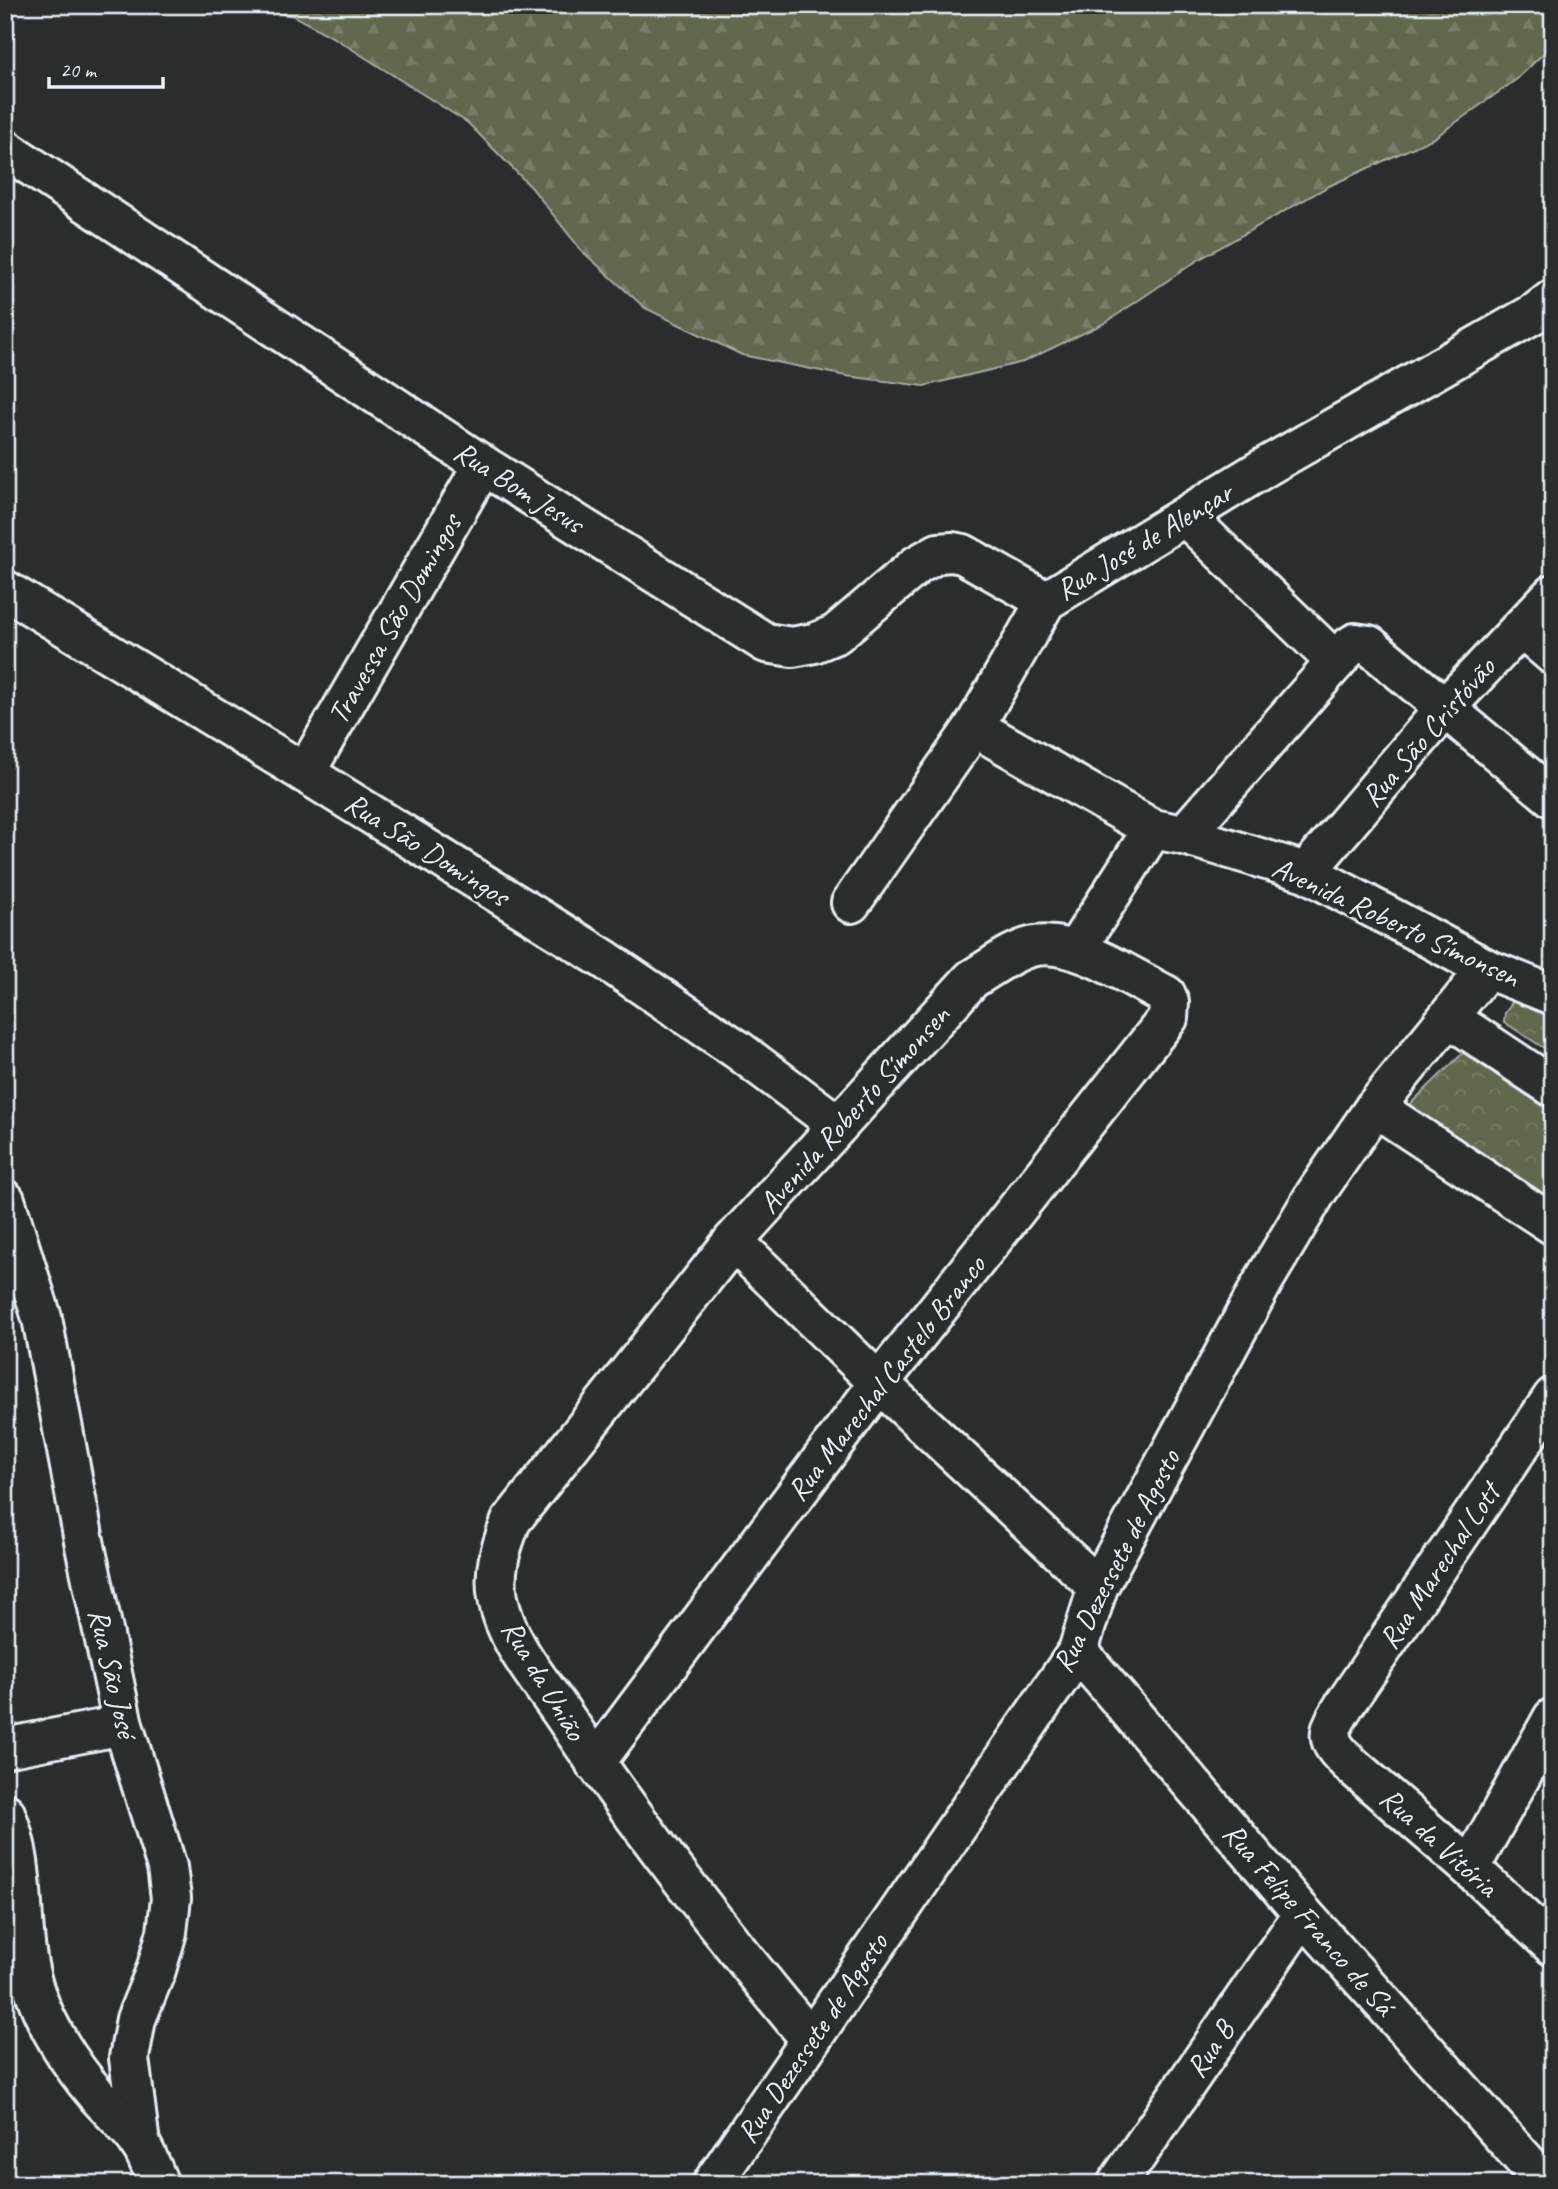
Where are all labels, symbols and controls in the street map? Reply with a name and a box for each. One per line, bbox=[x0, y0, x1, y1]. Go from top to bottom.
scale bar bbox=[49, 46, 163, 90]
text: 20 m bbox=[60, 57, 98, 83]
street label: Rua Bom Jesus bbox=[447, 432, 593, 543]
street label: Rua José de Alençar bbox=[1049, 472, 1242, 609]
street label: Travessa São Domingos bbox=[319, 505, 471, 731]
street label: Rua São Cristóvão bbox=[1353, 648, 1504, 815]
street label: Rua São Domingos bbox=[338, 783, 518, 916]
street label: Avenida Roberto Símonsen bbox=[1267, 848, 1527, 996]
street label: Avenida Roberto Símonsen bbox=[750, 996, 959, 1221]
street label: Rua Marechal Castelo Branco bbox=[778, 1246, 995, 1509]
street label: Rua Dezessete de Agosto bbox=[1043, 1442, 1189, 1679]
street label: Rua Marechal Lott bbox=[1370, 1473, 1511, 1656]
street label: Rua São José bbox=[80, 1605, 147, 1745]
street label: Rua da União bbox=[493, 1613, 596, 1749]
street label: Rua da Vitória bbox=[1372, 1779, 1508, 1906]
street label: Rua Felipe Franco de Sá bbox=[1215, 1815, 1405, 2026]
street label: Rua Dezessete de Agosto bbox=[728, 1925, 897, 2150]
street label: Rua B bbox=[1177, 2011, 1245, 2085]

